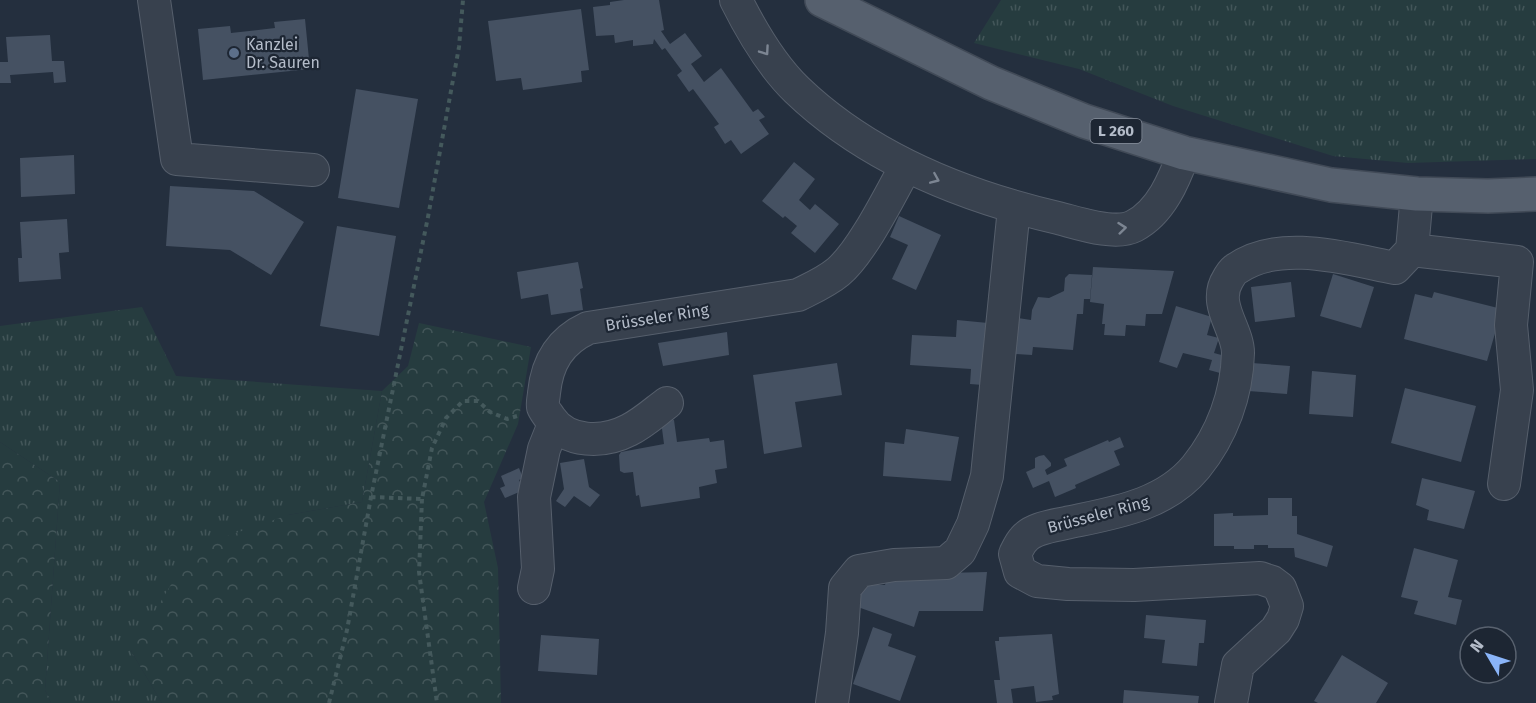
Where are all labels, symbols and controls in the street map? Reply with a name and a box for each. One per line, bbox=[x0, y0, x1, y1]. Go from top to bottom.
place label: Kanzlei Dr. Sauren bbox=[246, 35, 320, 72]
one-way arrow bbox=[758, 44, 769, 55]
marker: Kanzlei Dr. Sauren bbox=[227, 46, 241, 60]
road number: L 260 bbox=[1090, 119, 1142, 143]
one-way arrow bbox=[929, 171, 940, 183]
one-way arrow bbox=[1118, 222, 1127, 235]
street label: Brüsseler Ring bbox=[604, 300, 711, 335]
street label: Brüsseler Ring bbox=[1045, 492, 1152, 537]
north arrow bbox=[1458, 625, 1518, 685]
text: N bbox=[1466, 636, 1487, 656]

